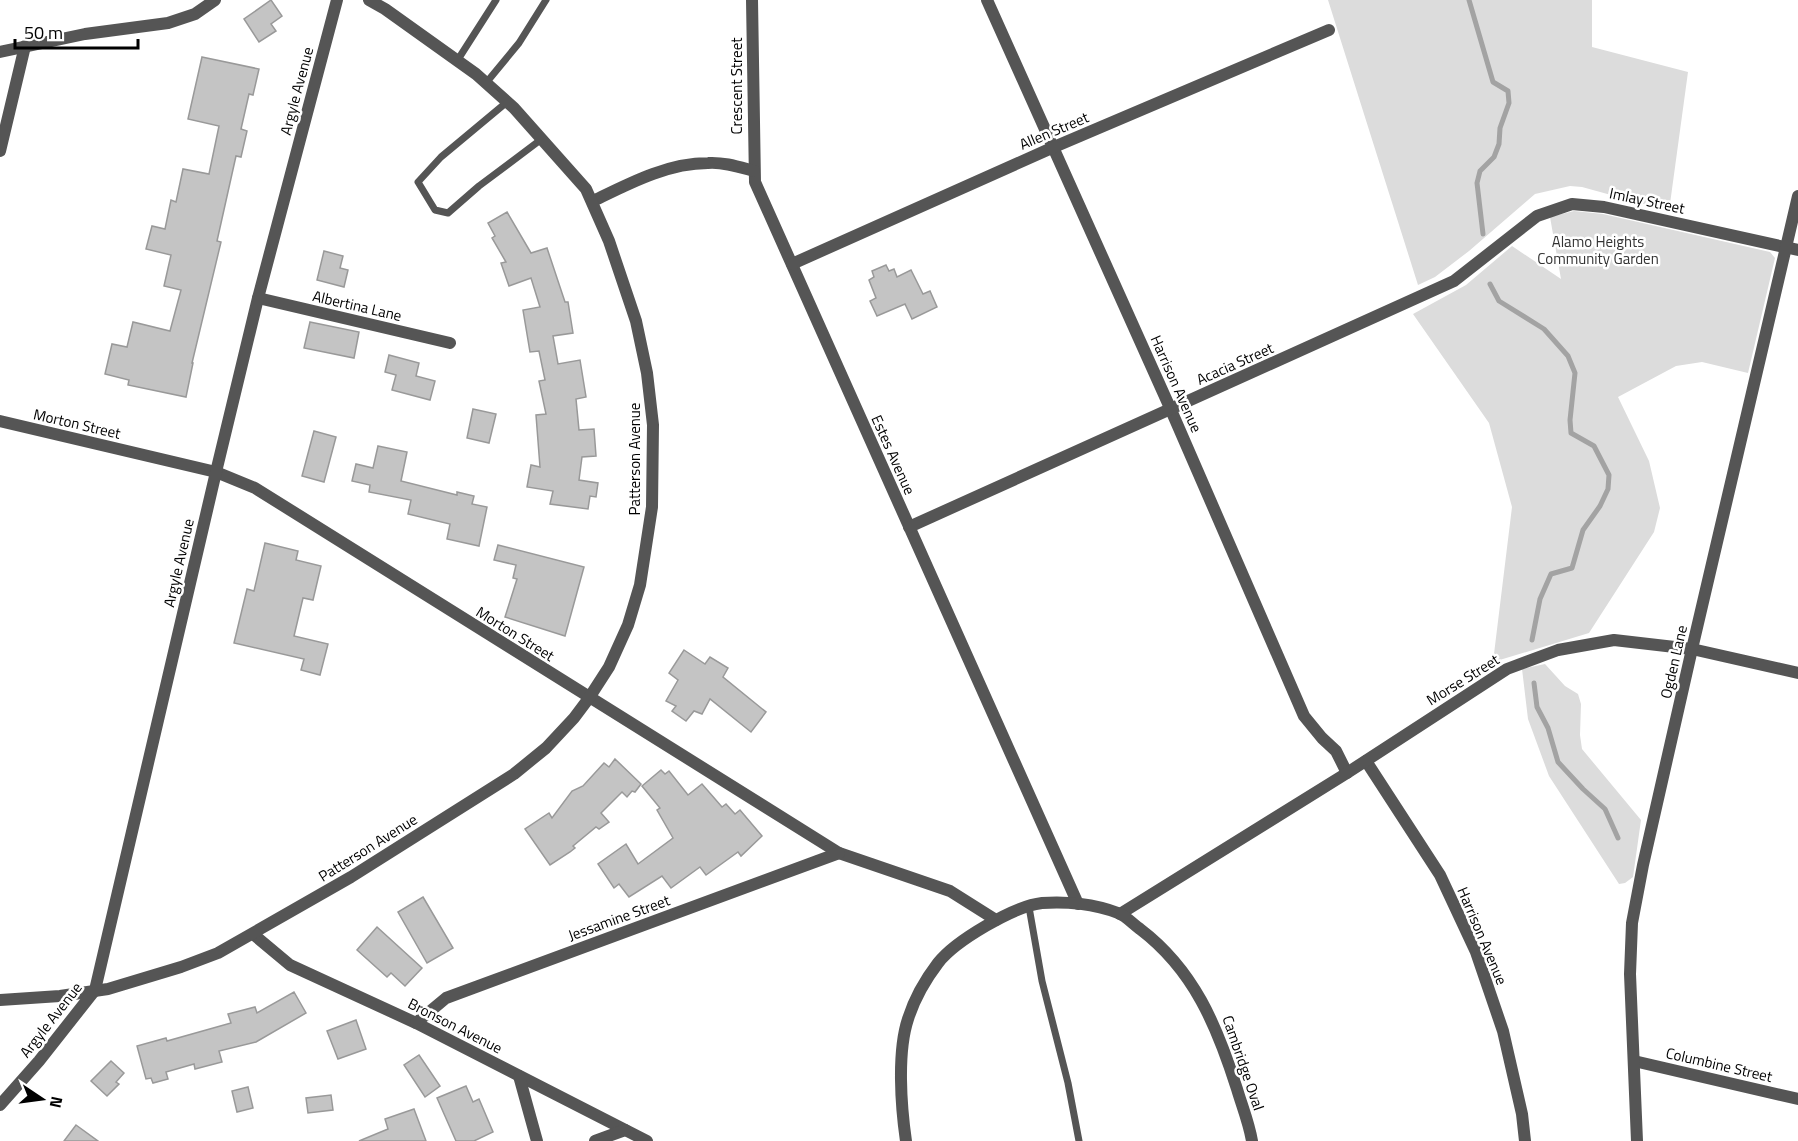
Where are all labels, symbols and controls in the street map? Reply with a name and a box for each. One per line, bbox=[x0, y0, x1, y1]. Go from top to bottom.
scale bar bbox=[15, 12, 138, 50]
text: 50 m bbox=[24, 19, 63, 46]
street label: Crescent Street bbox=[725, 37, 748, 134]
street label: Argyle Avenue bbox=[274, 44, 319, 137]
street label: Allen Street bbox=[1015, 105, 1093, 155]
street label: Imlay Street bbox=[1607, 181, 1688, 220]
park label: Alamo Heights Community Garden bbox=[1537, 230, 1659, 270]
street label: Albertina Lane bbox=[310, 284, 404, 327]
street label: Harrison Avenue bbox=[1145, 331, 1208, 436]
street label: Acacia Street bbox=[1193, 336, 1278, 391]
street label: Morton Street bbox=[31, 402, 124, 445]
street label: Patterson Avenue bbox=[623, 403, 646, 515]
street label: Estes Avenue bbox=[866, 411, 921, 498]
street label: Argyle Avenue bbox=[157, 516, 200, 609]
street label: Morton Street bbox=[471, 600, 560, 667]
street label: Ogden Lane bbox=[1654, 623, 1693, 701]
street label: Morse Street bbox=[1422, 648, 1504, 711]
street label: Patterson Avenue bbox=[314, 808, 422, 887]
street label: Harrison Avenue bbox=[1451, 883, 1513, 988]
street label: Jessamine Street bbox=[565, 888, 674, 947]
street label: Argyle Avenue bbox=[14, 977, 87, 1062]
street label: Bronson Avenue bbox=[404, 992, 507, 1059]
street label: Cambridge Oval bbox=[1216, 1012, 1270, 1113]
street label: Columbine Street bbox=[1664, 1041, 1775, 1088]
north arrow bbox=[12, 1069, 72, 1129]
text: N bbox=[44, 1094, 70, 1110]

